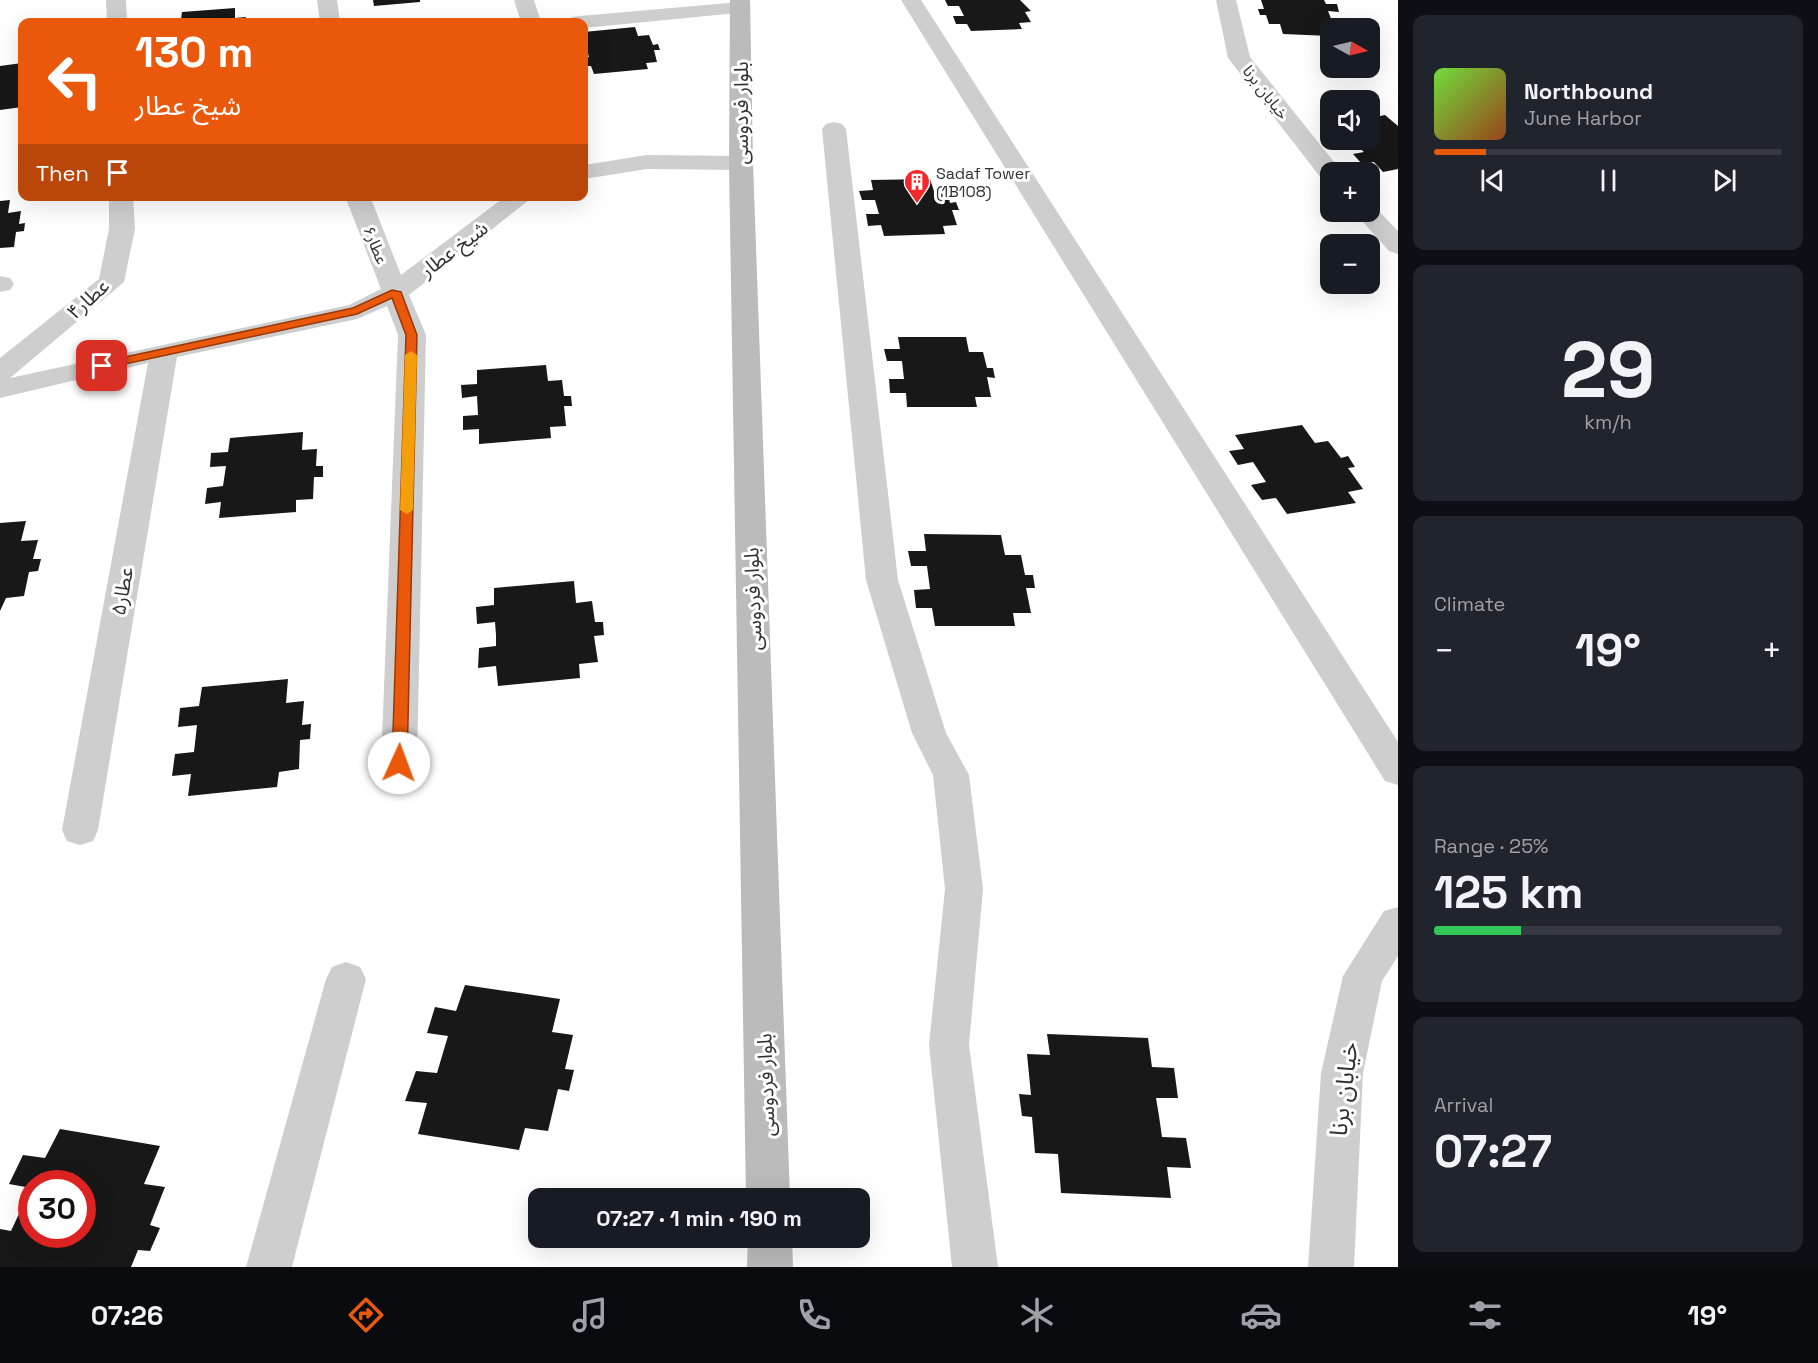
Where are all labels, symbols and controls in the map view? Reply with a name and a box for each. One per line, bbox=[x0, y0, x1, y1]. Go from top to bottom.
north arrow bbox=[1320, 18, 1380, 78]
map controls bbox=[1320, 18, 1380, 294]
text: 130 m bbox=[135, 26, 253, 79]
icon: left bbox=[36, 42, 114, 120]
street label: بلوار فردوسی bbox=[728, 61, 754, 165]
street label: خیابان برنا bbox=[1238, 61, 1293, 124]
text: Northbound bbox=[1524, 77, 1653, 105]
text: شیخ عطار bbox=[135, 88, 241, 123]
button: sound bbox=[1320, 90, 1380, 150]
text: June Harbor bbox=[1524, 105, 1642, 131]
icon: arrive bbox=[101, 156, 134, 189]
text: Then bbox=[36, 159, 89, 187]
button: + bbox=[1320, 162, 1380, 222]
place label: Sadaf Tower (1B108) bbox=[936, 163, 1030, 202]
icon: previous bbox=[1476, 164, 1509, 197]
icon: pause bbox=[1592, 164, 1625, 197]
icon: next bbox=[1708, 164, 1741, 197]
building icon: Sadaf Tower (1B108) bbox=[902, 167, 932, 205]
street label: شیخ عطار bbox=[414, 215, 494, 285]
street label: عطار۶ bbox=[358, 223, 393, 267]
button: − bbox=[1320, 234, 1380, 294]
street label: عطار۴ bbox=[61, 273, 115, 325]
text: 29 bbox=[1561, 320, 1655, 420]
pin bbox=[76, 340, 127, 391]
icon: arrive bbox=[85, 349, 118, 382]
text: km/h bbox=[1584, 409, 1632, 435]
street label: بلوار فردوسی bbox=[738, 547, 768, 651]
street label: عطار۵ bbox=[105, 565, 139, 617]
text: Climate bbox=[1434, 591, 1505, 617]
text: 19° bbox=[1575, 622, 1641, 679]
text: − bbox=[1434, 630, 1454, 672]
text: + bbox=[1762, 630, 1782, 672]
position arrow bbox=[367, 731, 431, 795]
text: Range · 25% bbox=[1434, 833, 1549, 859]
text: 125 km bbox=[1434, 864, 1583, 921]
street label: بلوار فردوسی bbox=[751, 1033, 781, 1137]
street label: خیابان برنا bbox=[1322, 1040, 1365, 1138]
text: Arrival bbox=[1434, 1092, 1493, 1118]
text: 07:27 bbox=[1434, 1123, 1552, 1180]
speed limit sign: 30 bbox=[18, 1170, 96, 1248]
text: 07:27 · 1 min · 190 m bbox=[596, 1204, 802, 1232]
icon: directions bbox=[345, 1294, 387, 1336]
icon: music bbox=[569, 1294, 611, 1336]
icon: phone bbox=[793, 1294, 835, 1336]
icon: climate bbox=[1016, 1294, 1058, 1336]
icon: car bbox=[1240, 1294, 1282, 1336]
icon: filters bbox=[1464, 1294, 1506, 1336]
text: 07:26 bbox=[91, 1298, 164, 1333]
text: 19° bbox=[1688, 1298, 1727, 1333]

